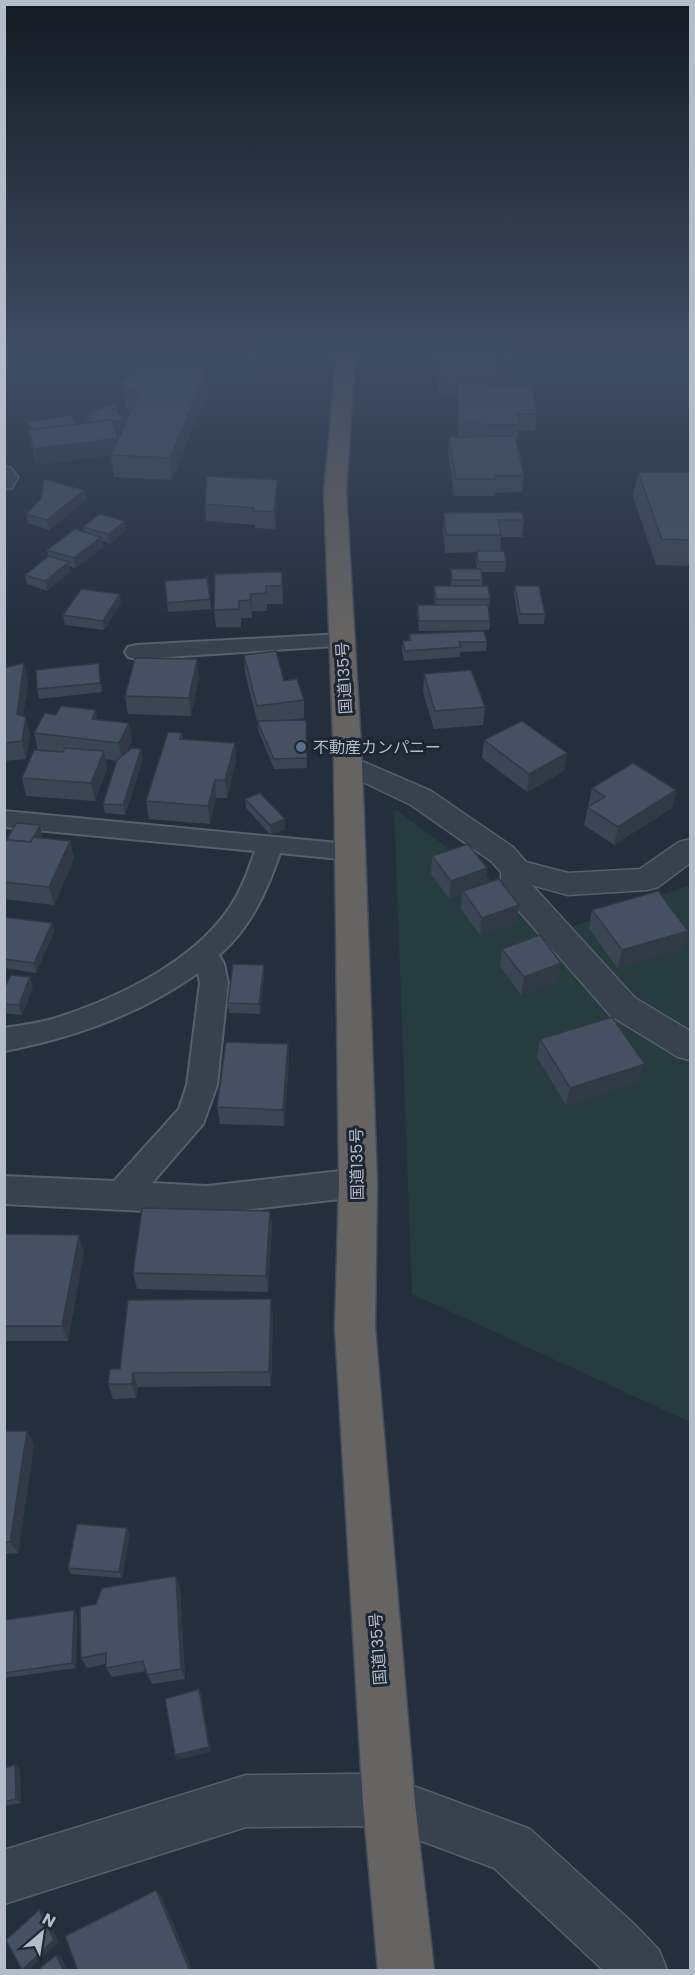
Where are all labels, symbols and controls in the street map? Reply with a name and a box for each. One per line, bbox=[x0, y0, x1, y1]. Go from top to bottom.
street label: 国道135号 bbox=[331, 641, 357, 715]
place label: 不動産カンパニー bbox=[313, 736, 441, 759]
marker: 不動産カンパニー bbox=[294, 740, 308, 754]
street label: 国道135号 bbox=[345, 1128, 369, 1200]
street label: 国道135号 bbox=[364, 1612, 392, 1686]
north arrow bbox=[12, 1903, 72, 1963]
text: N bbox=[38, 1907, 60, 1933]

